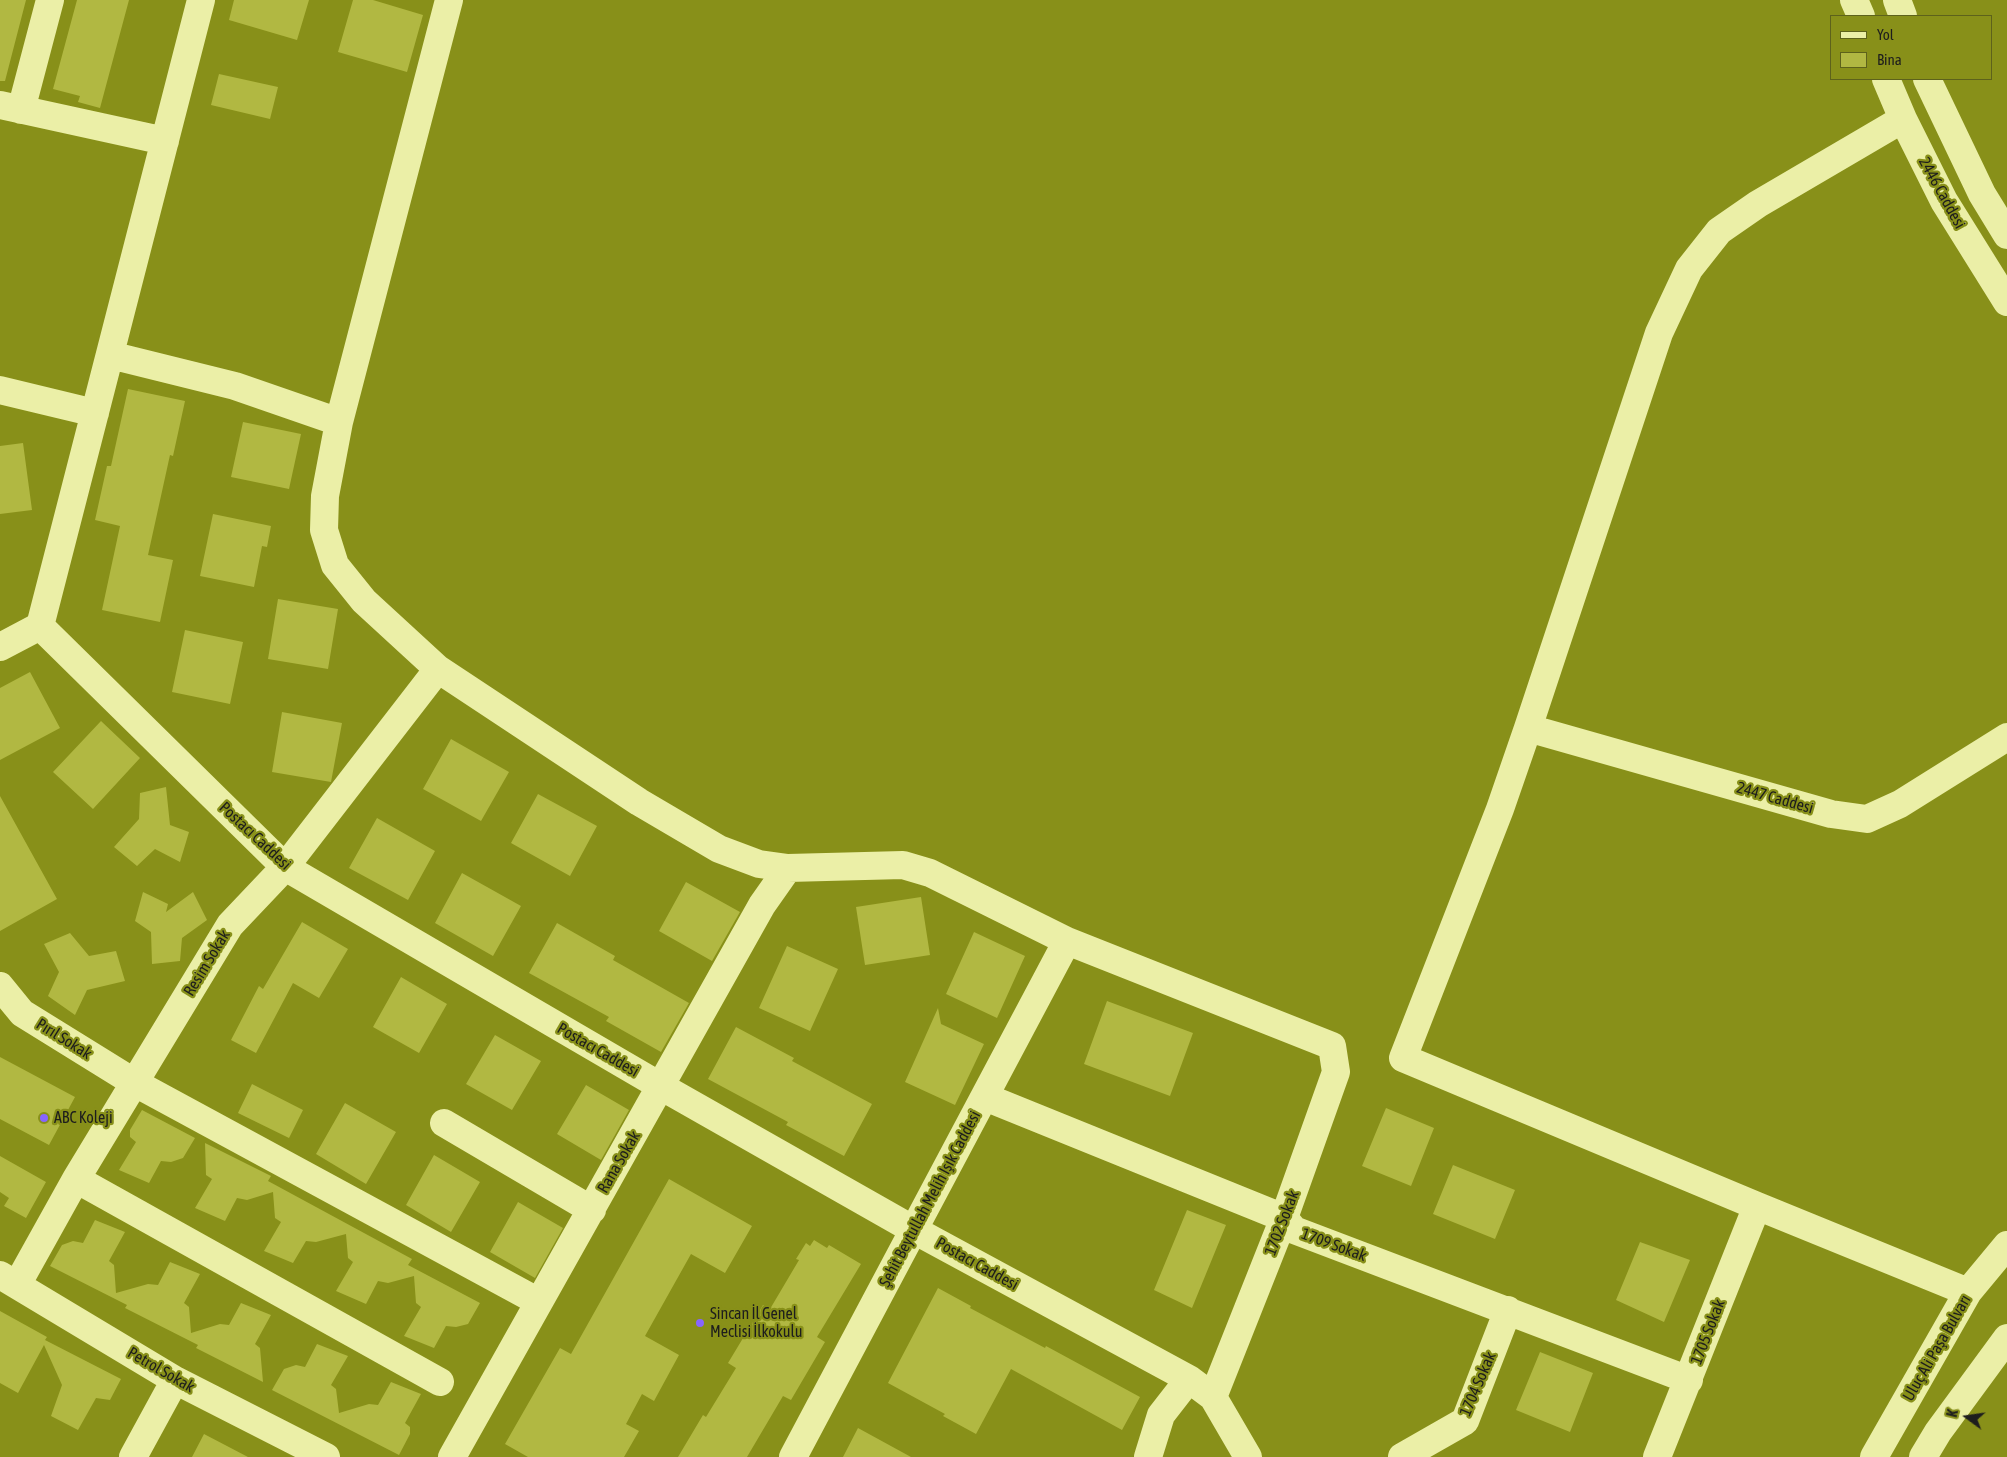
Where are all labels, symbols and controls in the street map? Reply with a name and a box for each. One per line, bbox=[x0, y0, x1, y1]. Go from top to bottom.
legend bbox=[1830, 15, 1992, 80]
text: Yol bbox=[1877, 26, 1894, 43]
text: Bina bbox=[1877, 51, 1902, 68]
street label: 2446 Caddesi bbox=[1915, 154, 1969, 232]
street label: 2447 Caddesi bbox=[1735, 778, 1815, 818]
street label: Postacı Caddesi bbox=[215, 798, 295, 874]
street label: Resim Sokak bbox=[180, 926, 234, 1000]
street label: Pırıl Sokak bbox=[33, 1014, 95, 1064]
street label: Postacı Caddesi bbox=[554, 1019, 642, 1081]
place label: ABC Koleji bbox=[54, 1108, 113, 1128]
street label: Şehit Beytullah Melih Işık Caddesi bbox=[875, 1108, 985, 1290]
marker: ABC Koleji bbox=[38, 1112, 50, 1124]
street label: Rana Sokak bbox=[594, 1127, 644, 1197]
street label: 1702 Sokak bbox=[1261, 1188, 1303, 1258]
street label: 1709 Sokak bbox=[1299, 1224, 1369, 1266]
street label: Postacı Caddesi bbox=[933, 1234, 1021, 1294]
street label: Uluç Ali Paşa Bulvarı bbox=[1899, 1292, 1975, 1404]
street label: 1705 Sokak bbox=[1687, 1297, 1729, 1367]
place label: Sincan İl Genel Meclisi İlkokulu bbox=[710, 1304, 803, 1342]
marker: Sincan İl Genel Meclisi İlkokulu bbox=[694, 1317, 706, 1329]
street label: Petrol Sokak bbox=[124, 1343, 198, 1397]
street label: 1704 Sokak bbox=[1456, 1349, 1500, 1419]
north arrow bbox=[1942, 1392, 1992, 1442]
text: K bbox=[1944, 1408, 1961, 1419]

